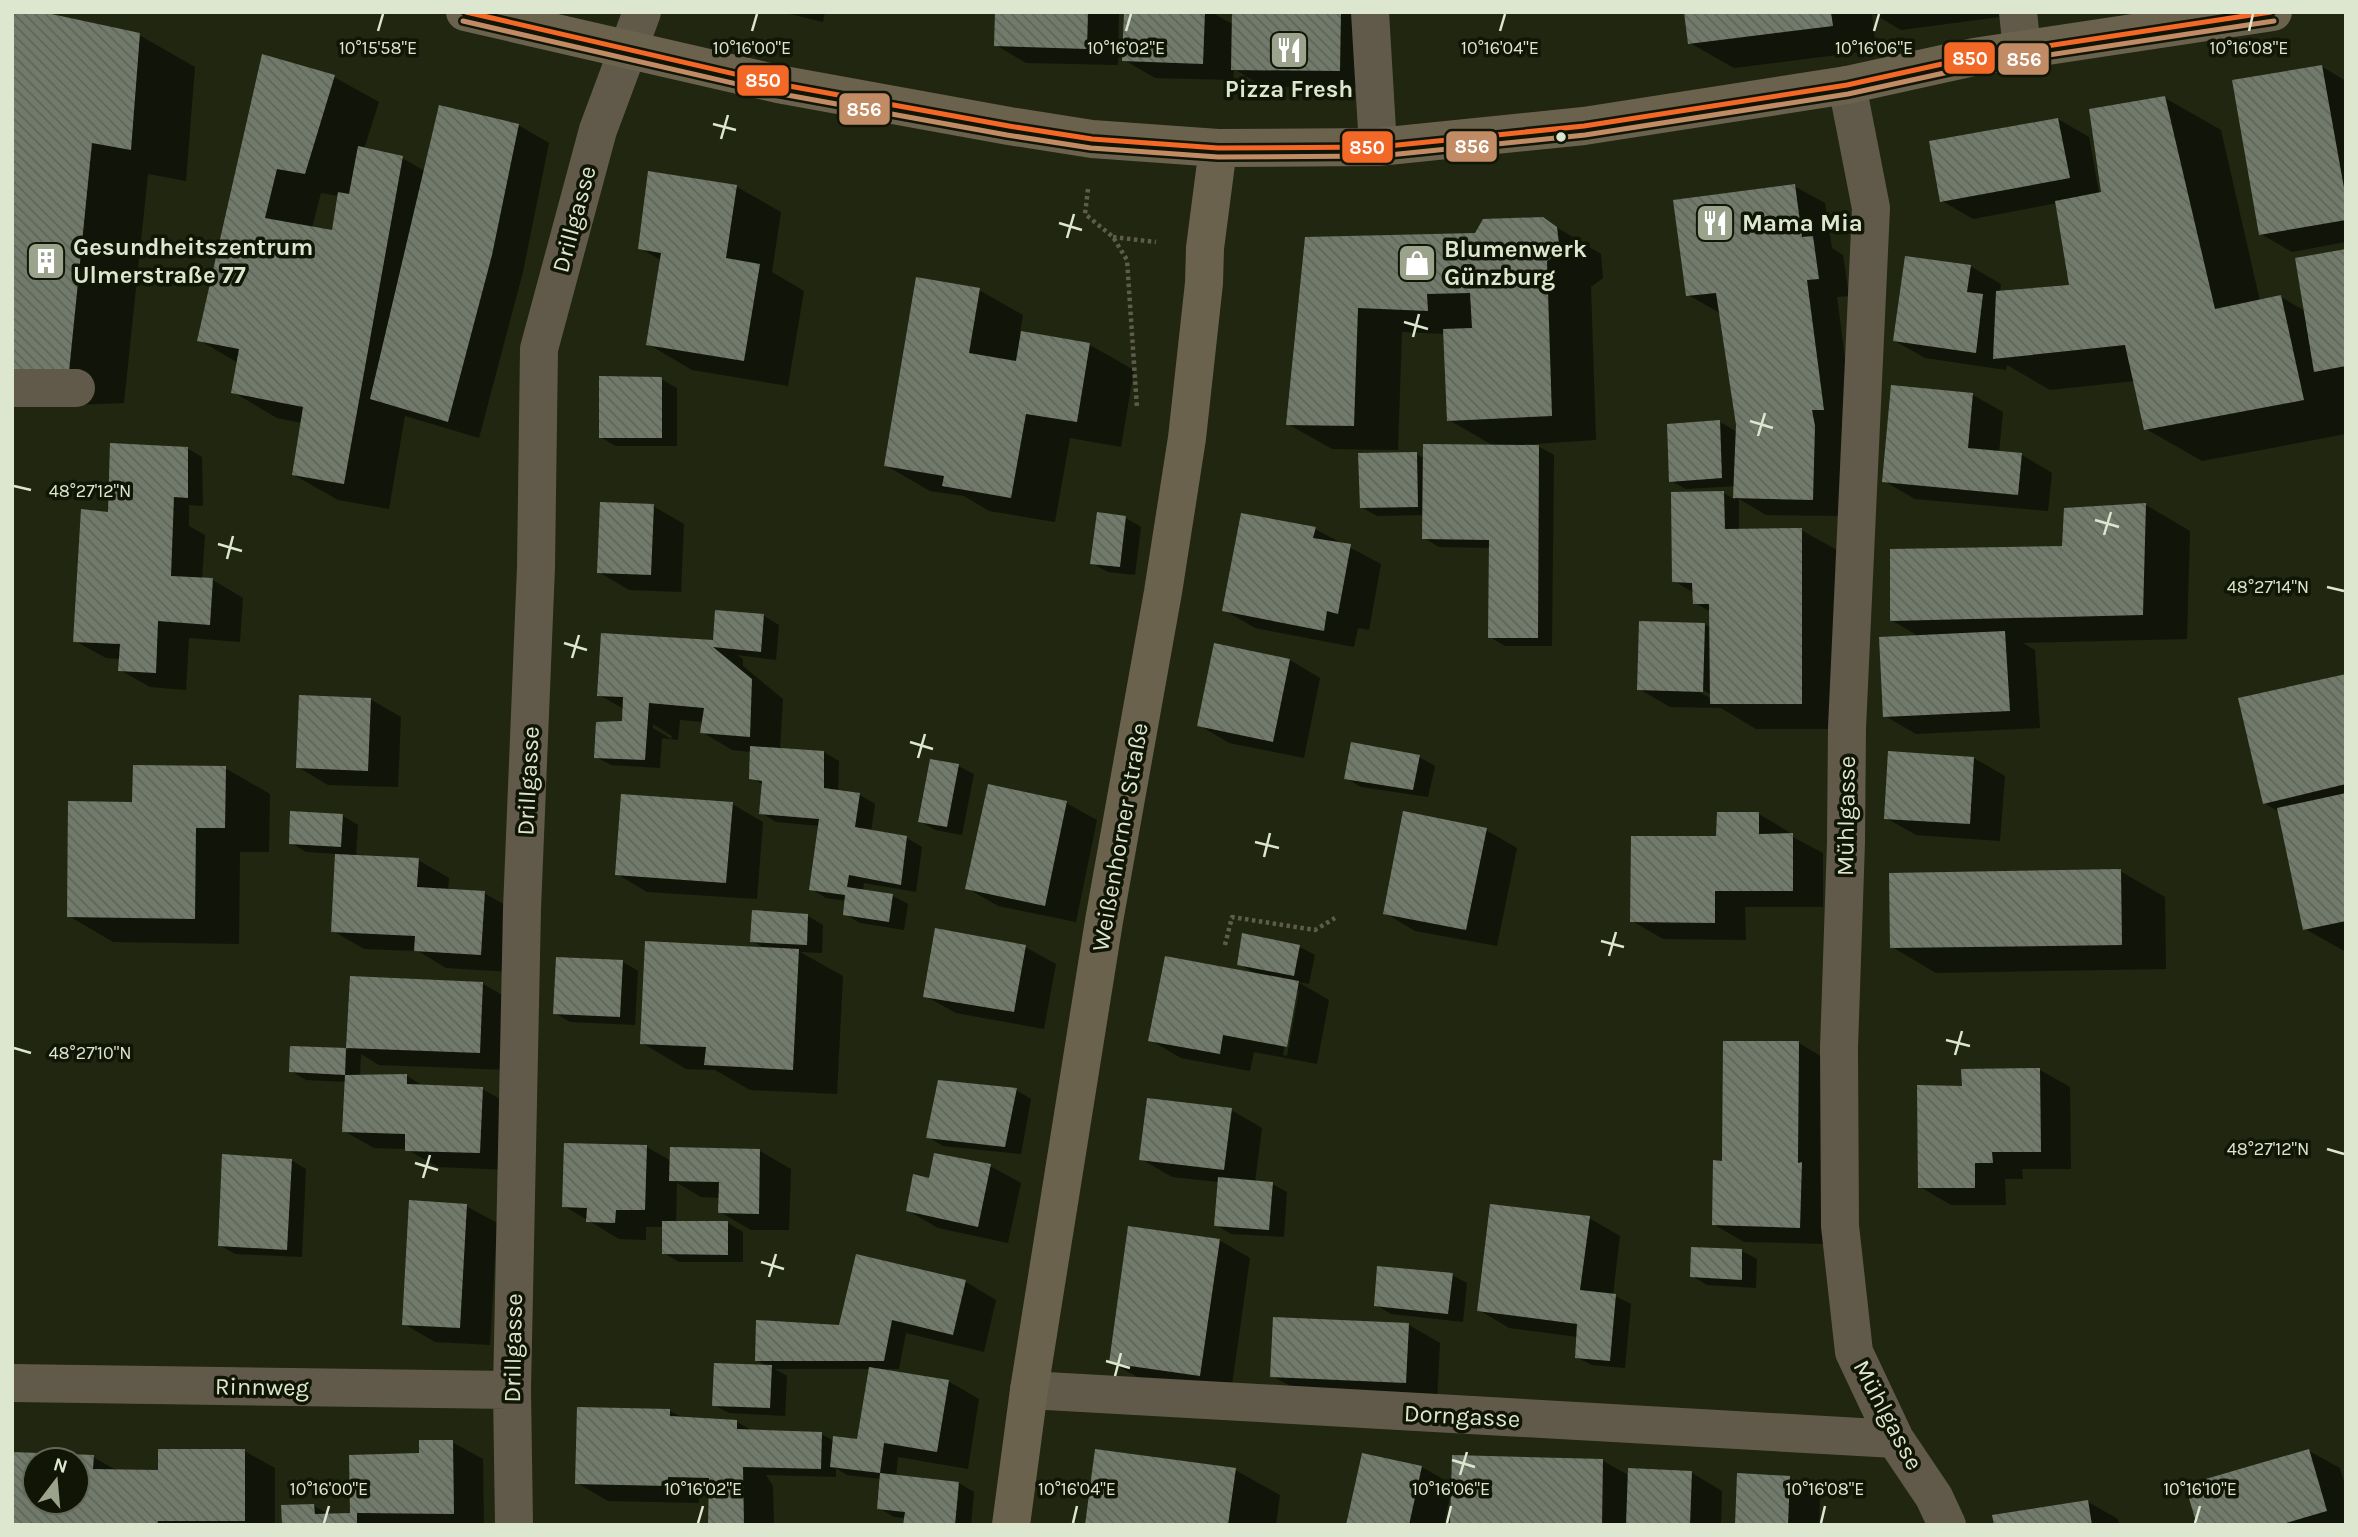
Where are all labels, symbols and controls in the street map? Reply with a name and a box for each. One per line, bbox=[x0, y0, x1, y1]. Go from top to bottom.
restaurant icon: Pizza Fresh bbox=[1268, 29, 1310, 71]
text: 10°15'58"E bbox=[339, 37, 417, 59]
text: 10°16'00"E bbox=[713, 37, 791, 59]
text: 10°16'02"E bbox=[1087, 37, 1165, 59]
text: 10°16'04"E bbox=[1461, 37, 1539, 59]
text: 10°16'06"E bbox=[1835, 37, 1913, 59]
text: 10°16'08"E bbox=[2210, 37, 2288, 59]
line badge: 850 bbox=[1943, 41, 1996, 75]
line badge: 856 bbox=[1997, 42, 2050, 76]
text: 850 bbox=[1952, 48, 1988, 70]
text: 856 bbox=[2007, 49, 2041, 71]
line badge: 850 bbox=[736, 64, 790, 97]
text: 850 bbox=[745, 70, 781, 92]
place label: Pizza Fresh bbox=[1225, 75, 1353, 103]
line badge: 856 bbox=[838, 92, 891, 126]
text: 856 bbox=[847, 99, 881, 121]
line badge: 850 bbox=[1341, 130, 1394, 164]
line badge: 856 bbox=[1445, 130, 1498, 163]
unlabelled marker bbox=[1554, 130, 1568, 144]
text: 856 bbox=[1455, 136, 1489, 158]
text: 850 bbox=[1349, 137, 1385, 159]
street label: Drillgasse bbox=[546, 163, 602, 275]
restaurant icon: Mama Mia bbox=[1694, 202, 1736, 244]
place label: Mama Mia bbox=[1742, 209, 1863, 237]
place label: Gesundheitszentrum Ulmerstraße 77 bbox=[73, 233, 313, 289]
place label: Blumenwerk Günzburg bbox=[1444, 235, 1587, 291]
building icon: Gesundheitszentrum Ulmerstraße 77 bbox=[25, 240, 67, 282]
shop icon: Blumenwerk Günzburg bbox=[1396, 242, 1438, 284]
text: 48°27'12"N bbox=[49, 480, 131, 502]
text: 48°27'14"N bbox=[2227, 576, 2309, 598]
street label: Weißenhorner Straße bbox=[1086, 721, 1154, 953]
street label: Drillgasse bbox=[511, 726, 545, 836]
street label: Mühlgasse bbox=[1831, 756, 1861, 876]
text: 48°27'10"N bbox=[49, 1042, 132, 1064]
text: 48°27'12"N bbox=[2227, 1138, 2309, 1160]
street label: Drillgasse bbox=[498, 1293, 528, 1403]
street label: Mühlgasse bbox=[1847, 1355, 1929, 1475]
street label: Rinnweg bbox=[215, 1372, 310, 1402]
street label: Dorngasse bbox=[1403, 1399, 1521, 1433]
north arrow bbox=[21, 1446, 91, 1516]
text: N bbox=[51, 1453, 70, 1478]
text: 10°16'00"E bbox=[290, 1478, 368, 1500]
text: 10°16'02"E bbox=[664, 1478, 742, 1500]
text: 10°16'04"E bbox=[1038, 1478, 1116, 1500]
text: 10°16'06"E bbox=[1412, 1478, 1490, 1500]
text: 10°16'08"E bbox=[1786, 1478, 1864, 1500]
text: 10°16'10"E bbox=[2163, 1478, 2237, 1500]

